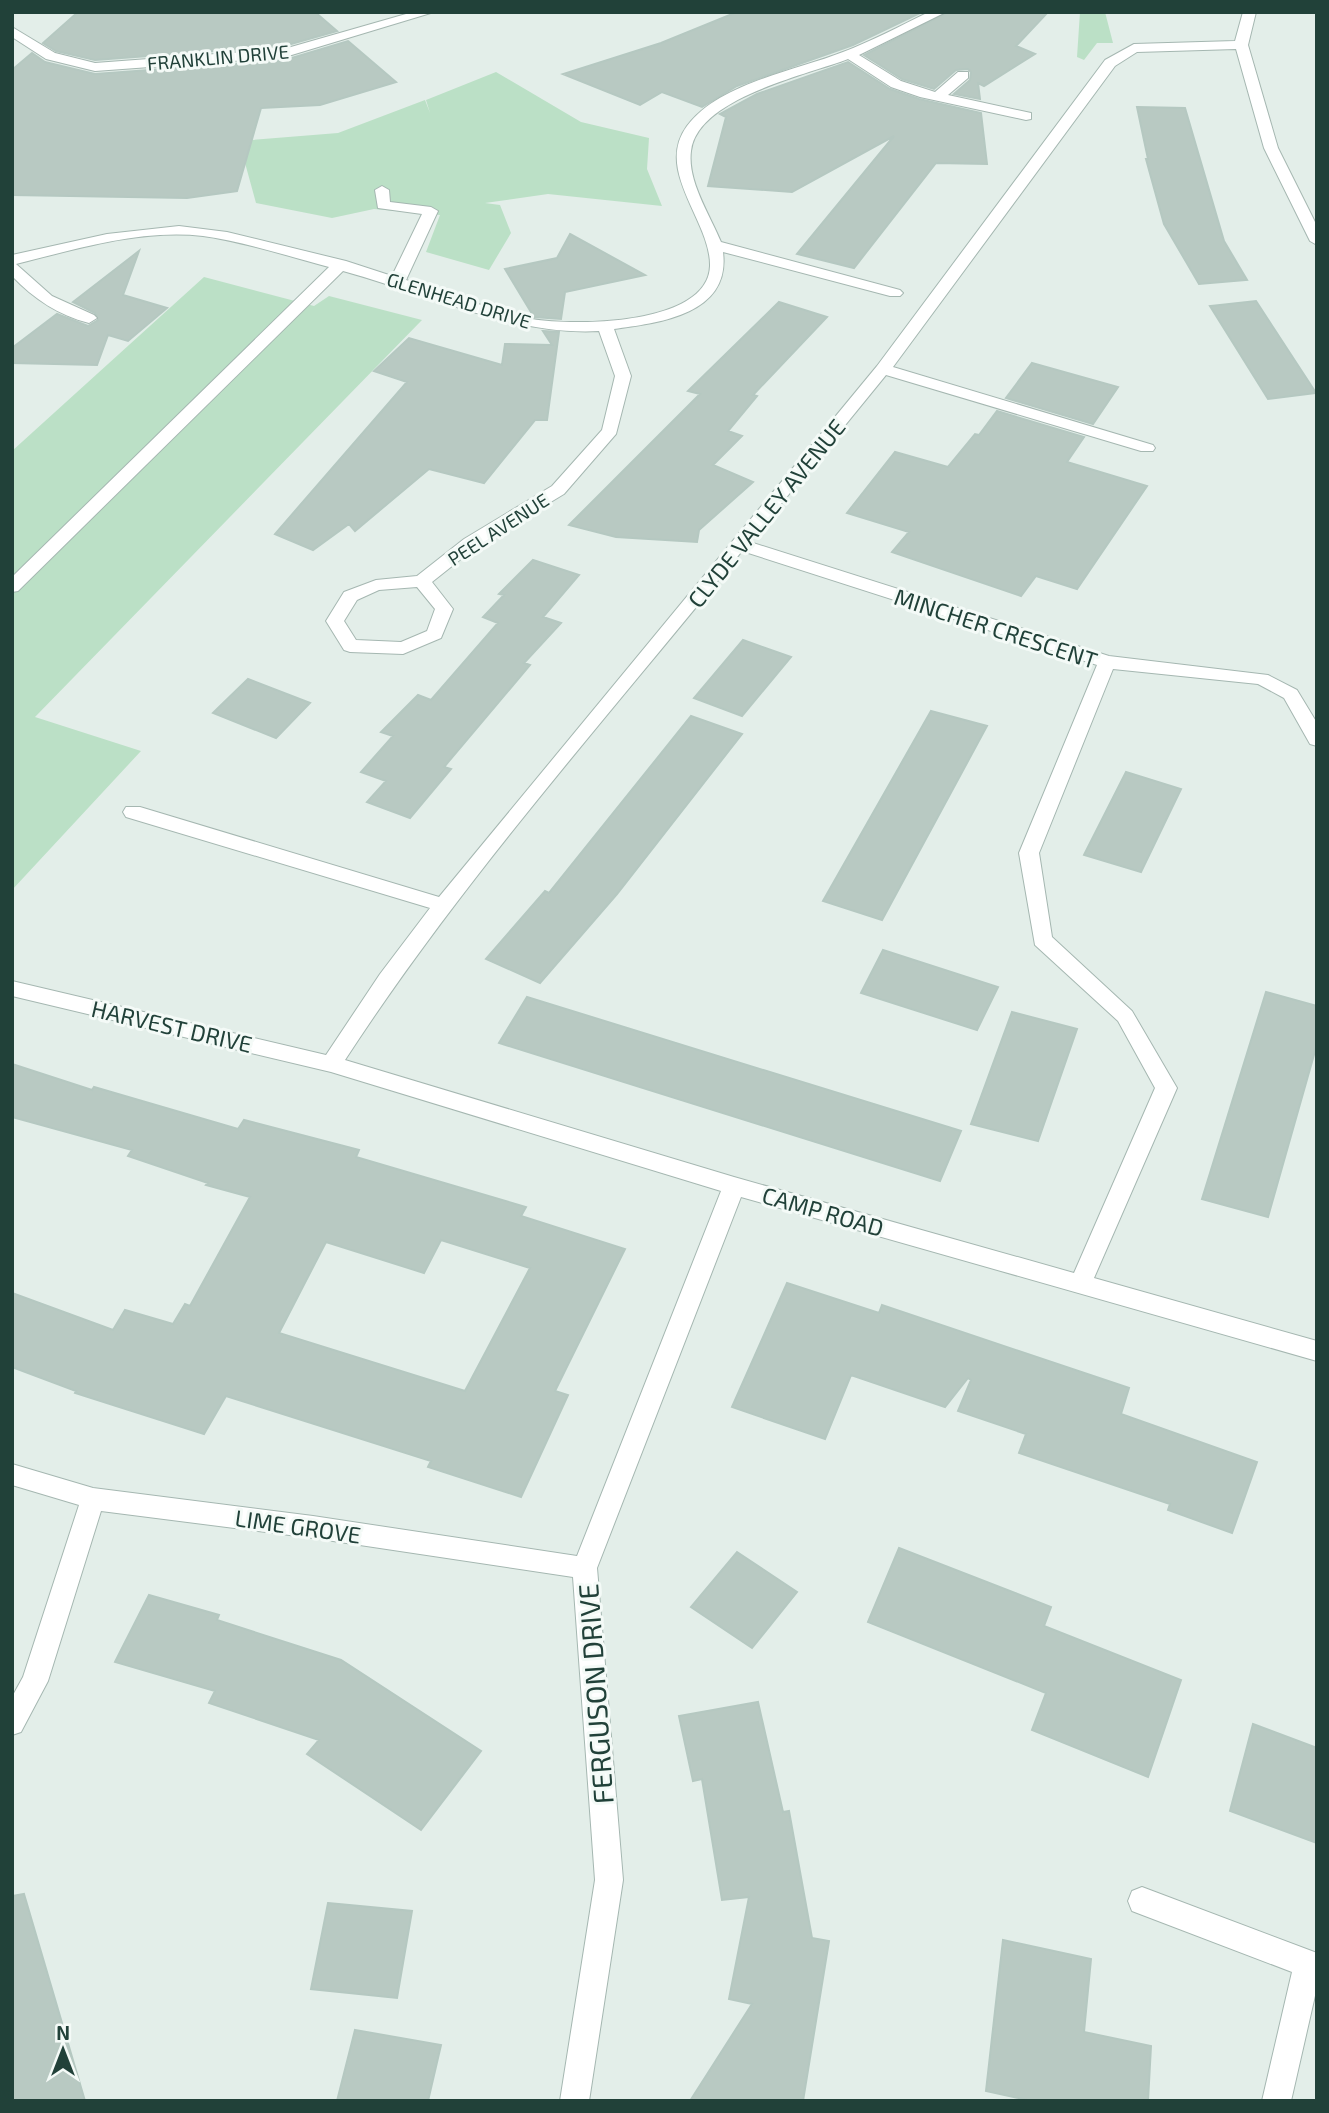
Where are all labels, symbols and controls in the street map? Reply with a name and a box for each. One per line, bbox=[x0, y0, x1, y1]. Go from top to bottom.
street label: FRANKLIN DRIVE bbox=[146, 39, 290, 75]
street label: GLENHEAD DRIVE bbox=[384, 267, 534, 333]
street label: CLYDE VALLEY AVENUE bbox=[681, 413, 851, 613]
street label: PEEL AVENUE bbox=[443, 488, 553, 570]
street label: MINCHER CRESCENT bbox=[891, 582, 1101, 674]
street label: HARVEST DRIVE bbox=[89, 994, 255, 1058]
street label: CAMP ROAD bbox=[759, 1180, 887, 1242]
street label: LIME GROVE bbox=[233, 1503, 363, 1549]
street label: FERGUSON DRIVE bbox=[570, 1583, 620, 1805]
north arrow bbox=[28, 2015, 98, 2085]
text: N bbox=[56, 2021, 70, 2044]

